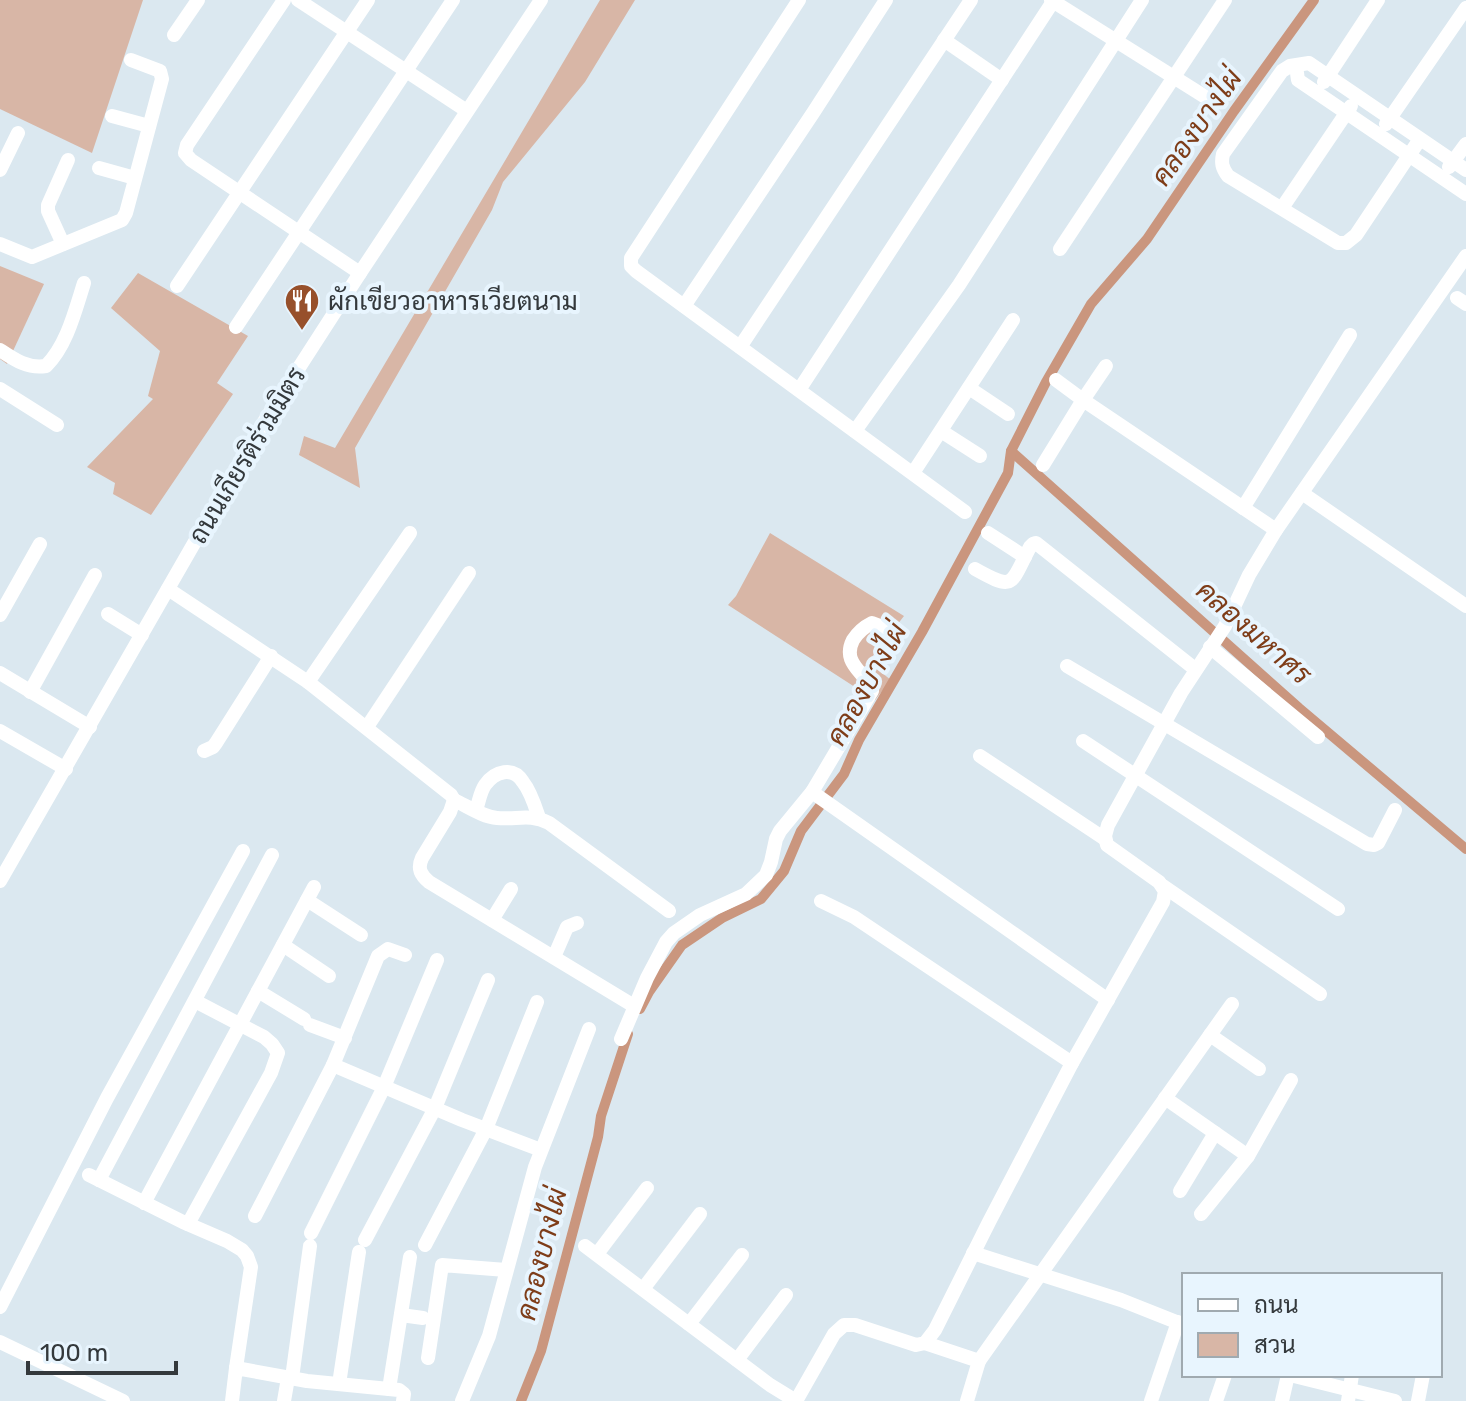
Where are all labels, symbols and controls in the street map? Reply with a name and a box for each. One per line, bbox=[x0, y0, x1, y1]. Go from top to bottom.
water label: คลองบางไผ่ bbox=[1142, 59, 1250, 192]
restaurant icon: ผักเขียวอาหารเวียตนาม bbox=[283, 282, 321, 332]
place label: ผักเขียวอาหารเวียตนาม bbox=[328, 285, 578, 317]
street label: ถนนเกียรติร่วมมิตร bbox=[182, 361, 312, 549]
water label: คลองมหาศร bbox=[1190, 574, 1319, 692]
water label: คลองบางไผ่ bbox=[817, 614, 915, 751]
water label: คลองบางไผ่ bbox=[506, 1182, 574, 1324]
legend bbox=[1182, 1273, 1442, 1377]
text: ถนน bbox=[1254, 1291, 1299, 1319]
scale bar bbox=[28, 1325, 176, 1375]
text: สวน bbox=[1254, 1331, 1296, 1359]
text: 100 m bbox=[40, 1339, 108, 1367]

